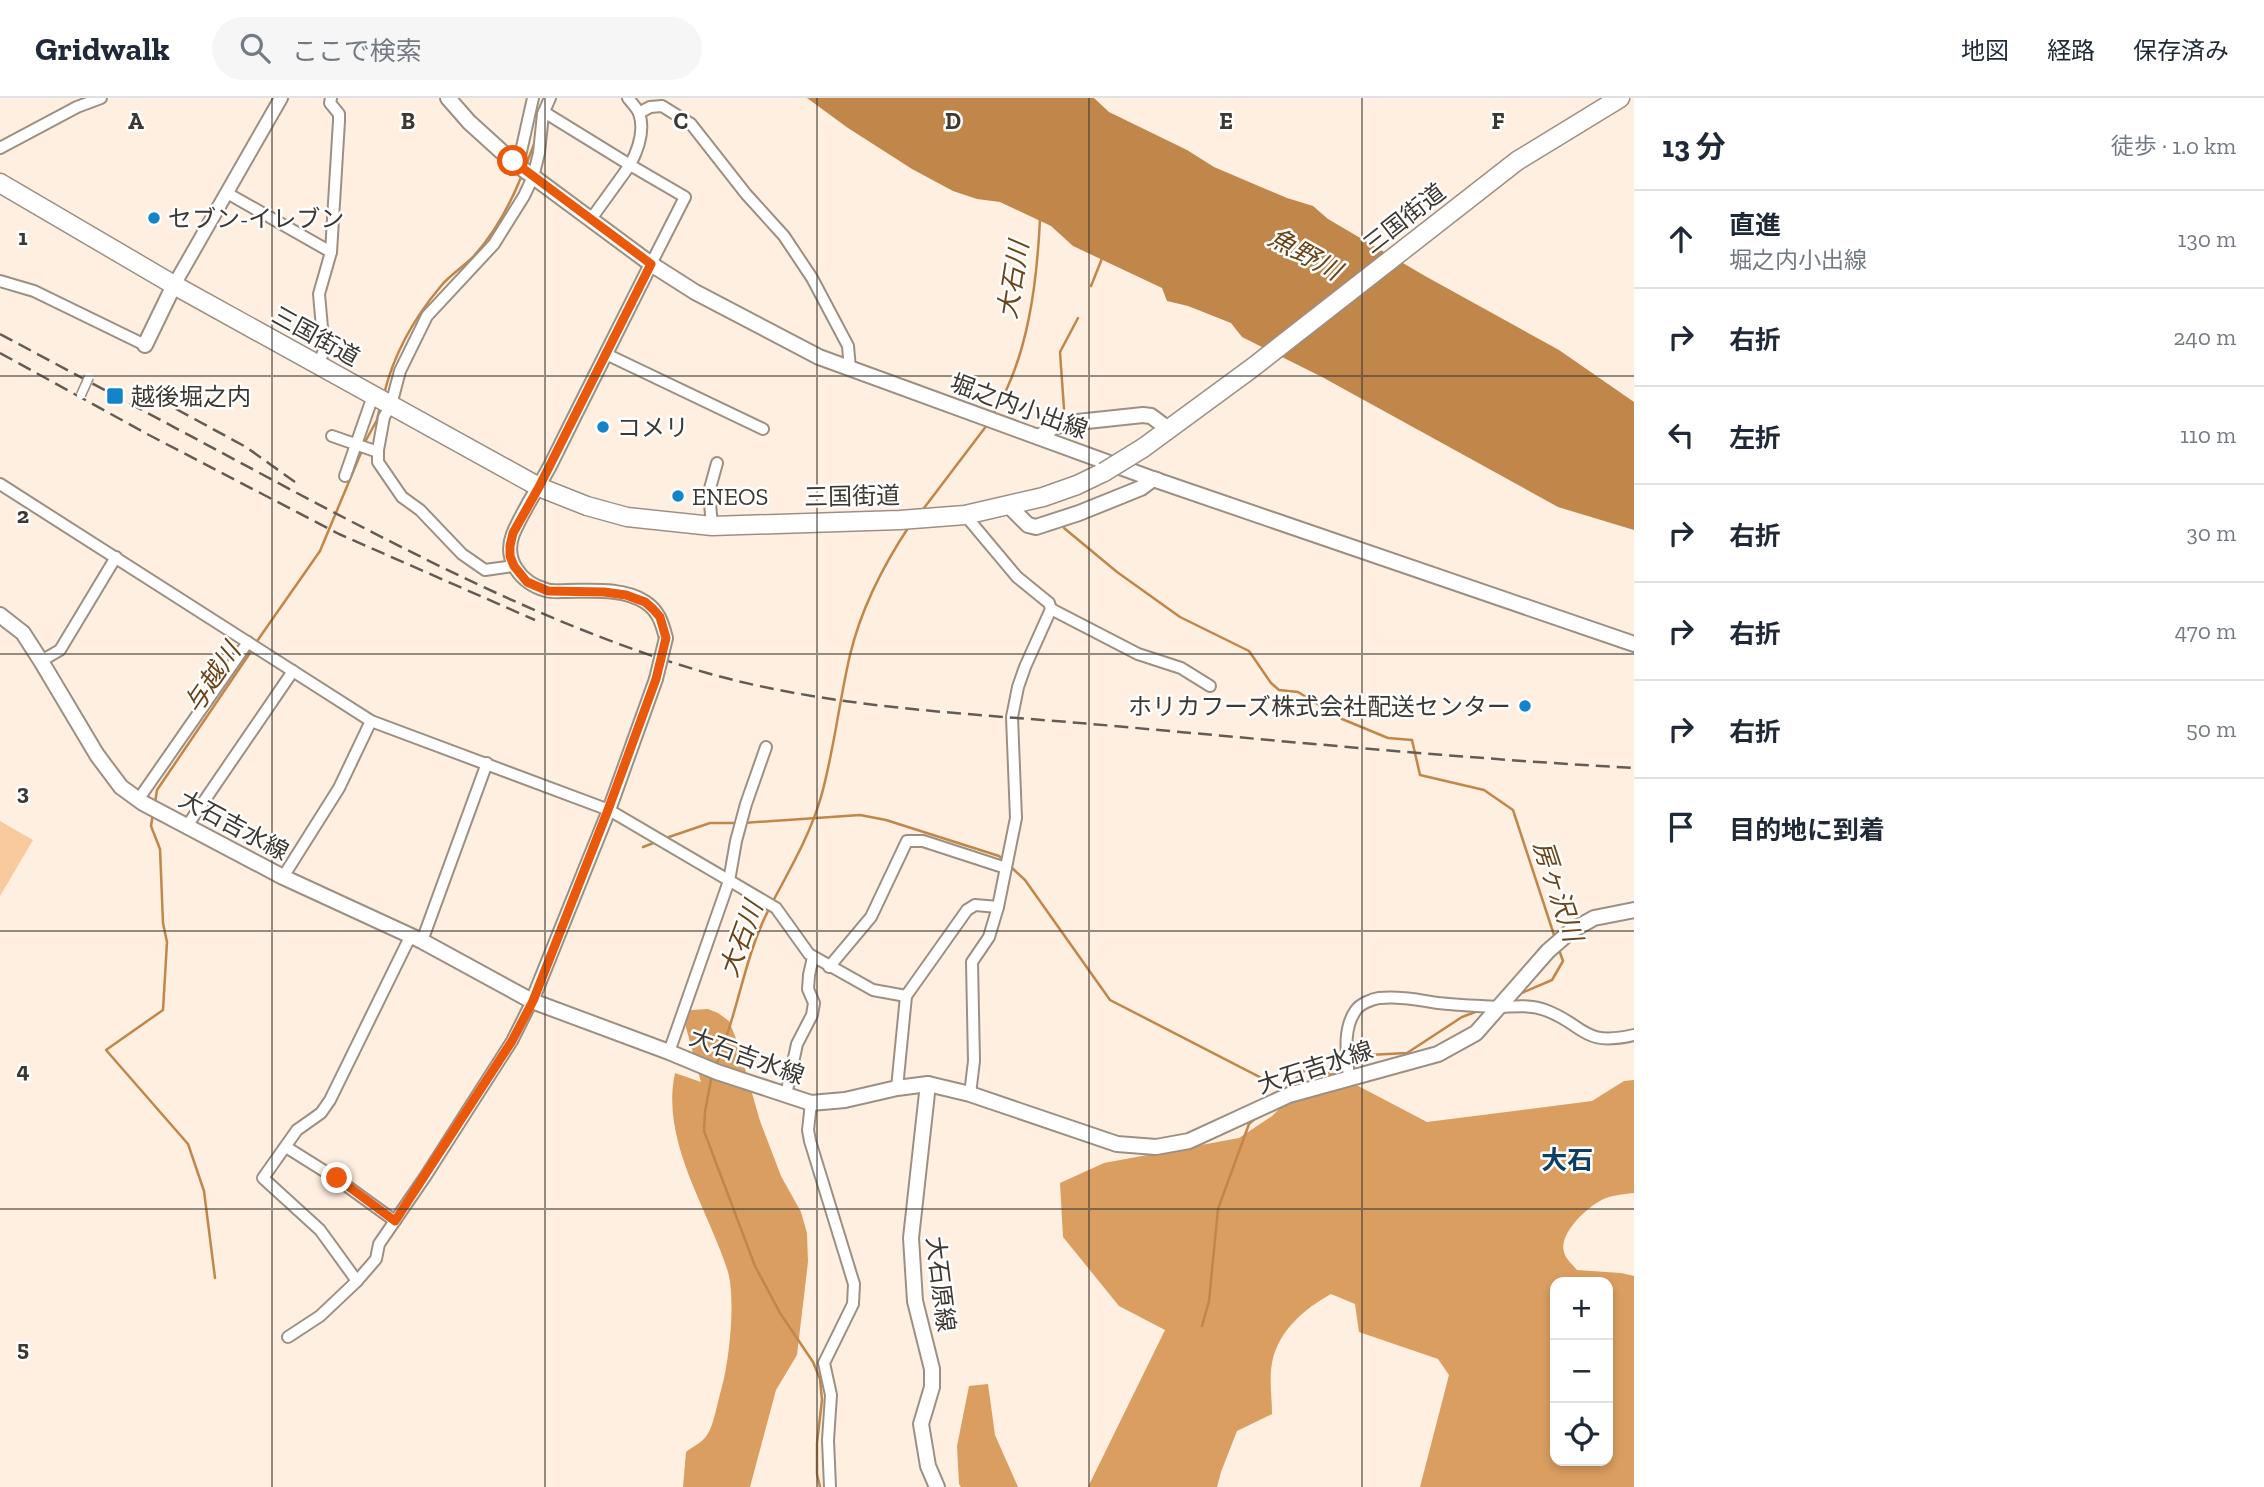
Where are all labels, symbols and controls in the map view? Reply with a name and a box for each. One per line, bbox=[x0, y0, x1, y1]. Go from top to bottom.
search box bbox=[212, 17, 702, 80]
text: Gridwalk bbox=[35, 29, 170, 68]
icon: search bbox=[236, 29, 274, 67]
text: ここで検索 bbox=[292, 35, 422, 67]
text: 地図 bbox=[1961, 36, 2009, 65]
text: 経路 bbox=[2047, 36, 2095, 65]
text: 保存済み bbox=[2133, 36, 2229, 65]
text: A bbox=[128, 107, 144, 135]
text: B bbox=[401, 107, 415, 135]
text: C bbox=[674, 107, 688, 135]
text: D bbox=[945, 107, 961, 135]
text: E bbox=[1219, 107, 1233, 135]
text: F bbox=[1491, 107, 1505, 135]
text: 13 分 bbox=[1662, 129, 1726, 165]
text: 徒歩 · 1.0 km bbox=[2111, 132, 2236, 160]
route start bbox=[497, 145, 528, 176]
street label: 三国街道 bbox=[1357, 177, 1451, 259]
place label: セブン-イレブン bbox=[168, 204, 344, 233]
text: 直進 bbox=[1729, 209, 1781, 241]
marker: セブン-イレブン bbox=[146, 210, 162, 226]
icon: ahead bbox=[1662, 220, 1700, 258]
water label: 魚野川 bbox=[1263, 221, 1349, 288]
text: 1 bbox=[18, 223, 28, 251]
text: 130 m bbox=[2178, 225, 2236, 253]
water label: 大石川 bbox=[991, 236, 1035, 321]
text: 堀之内小出線 bbox=[1729, 246, 1867, 274]
street label: 三国街道 bbox=[267, 300, 365, 372]
icon: right bbox=[1662, 318, 1700, 356]
text: 240 m bbox=[2173, 323, 2236, 351]
text: 右折 bbox=[1729, 324, 1781, 356]
street label: 堀之内小出線 bbox=[946, 368, 1092, 444]
place label: 越後堀之内 bbox=[131, 382, 251, 411]
marker: 越後堀之内 bbox=[105, 386, 125, 406]
place label: コメリ bbox=[617, 413, 689, 442]
icon: left bbox=[1662, 416, 1700, 454]
marker: コメリ bbox=[595, 419, 611, 435]
text: 110 m bbox=[2180, 421, 2236, 449]
text: 左折 bbox=[1729, 422, 1781, 454]
street label: 三国街道 bbox=[804, 481, 900, 511]
place label: ENEOS bbox=[692, 482, 768, 511]
marker: ENEOS bbox=[670, 488, 686, 504]
text: 2 bbox=[17, 501, 29, 529]
icon: right bbox=[1662, 514, 1700, 552]
text: 30 m bbox=[2186, 519, 2236, 547]
text: 右折 bbox=[1729, 520, 1781, 552]
icon: right bbox=[1662, 612, 1700, 650]
text: 470 m bbox=[2175, 617, 2236, 645]
text: 右折 bbox=[1729, 618, 1781, 650]
water label: 与越川 bbox=[177, 634, 249, 719]
place label: ホリカフーズ株式会社配送センター bbox=[1128, 692, 1511, 721]
marker: ホリカフーズ株式会社配送センター bbox=[1517, 698, 1533, 714]
icon: right bbox=[1662, 710, 1700, 748]
text: 50 m bbox=[2186, 715, 2236, 743]
text: 右折 bbox=[1729, 716, 1781, 748]
text: 3 bbox=[17, 778, 29, 806]
street label: 大石吉水線 bbox=[174, 784, 294, 866]
icon: arrive bbox=[1662, 808, 1700, 846]
text: 目的地に到着 bbox=[1729, 814, 1885, 846]
water label: 房ヶ沢川 bbox=[1527, 837, 1590, 948]
water label: 大石川 bbox=[713, 894, 770, 981]
street label: 大石吉水線 bbox=[686, 1022, 808, 1090]
street label: 大石吉水線 bbox=[1253, 1035, 1377, 1099]
text: 4 bbox=[16, 1056, 30, 1084]
district label: 大石 bbox=[1541, 1144, 1593, 1176]
route end bbox=[321, 1162, 352, 1193]
street label: 大石原線 bbox=[921, 1235, 961, 1333]
map controls bbox=[1550, 1277, 1613, 1466]
button: + bbox=[1550, 1277, 1613, 1340]
text: 5 bbox=[17, 1334, 29, 1362]
button: − bbox=[1550, 1340, 1613, 1403]
button: locate bbox=[1550, 1403, 1613, 1466]

